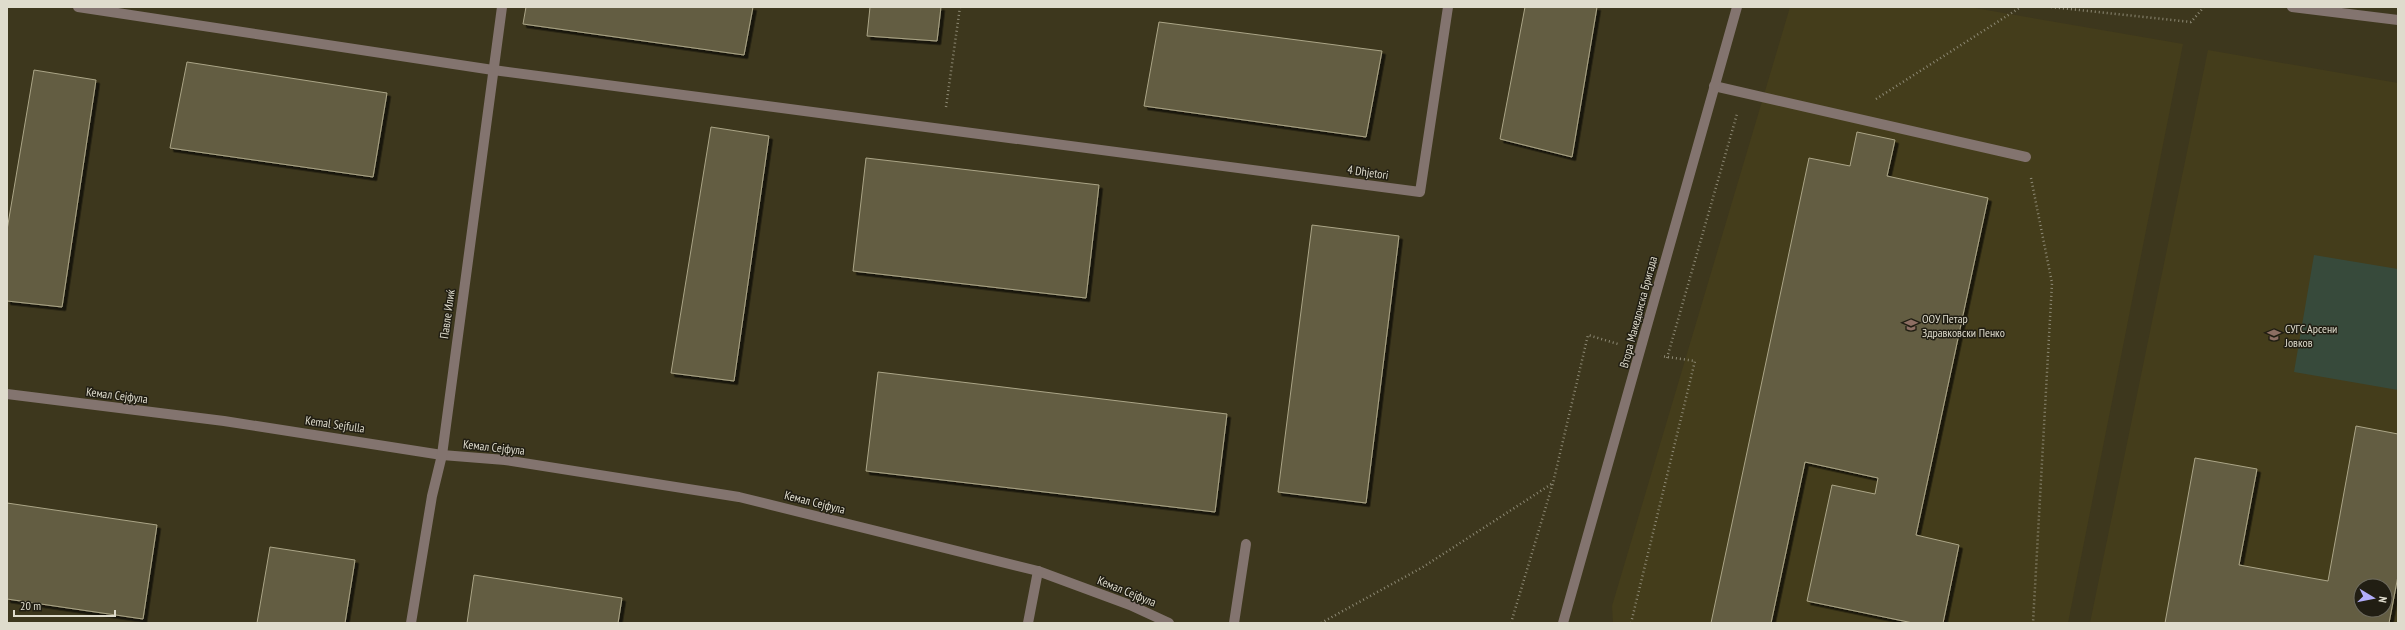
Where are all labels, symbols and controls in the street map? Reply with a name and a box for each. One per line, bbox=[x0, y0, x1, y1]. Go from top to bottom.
street label: 4 Dhjetori bbox=[1346, 162, 1390, 182]
street label: Втора Македонска Бригада bbox=[1616, 254, 1660, 369]
street label: Павле Илиќ bbox=[436, 288, 458, 340]
place label: ООУ Петар Здравковски Пенко bbox=[1922, 311, 2005, 340]
school or university icon: ООУ Петар Здравковски Пенко bbox=[1903, 317, 1919, 333]
place label: СУГС Арсени Јовков bbox=[2284, 321, 2337, 350]
school or university icon: СУГС Арсени Јовков bbox=[2266, 327, 2282, 343]
street label: Кемал Сејфула bbox=[85, 384, 149, 406]
street label: Kemal Sejfulla bbox=[304, 412, 366, 436]
street label: Кемал Сејфула bbox=[462, 436, 526, 458]
street label: Кемал Сејфула bbox=[783, 487, 847, 517]
street label: Кемал Сејфула bbox=[1095, 572, 1159, 610]
north arrow bbox=[2353, 578, 2393, 618]
scale bar bbox=[14, 592, 115, 618]
text: N bbox=[2375, 596, 2390, 604]
text: 20 m bbox=[20, 598, 41, 613]

